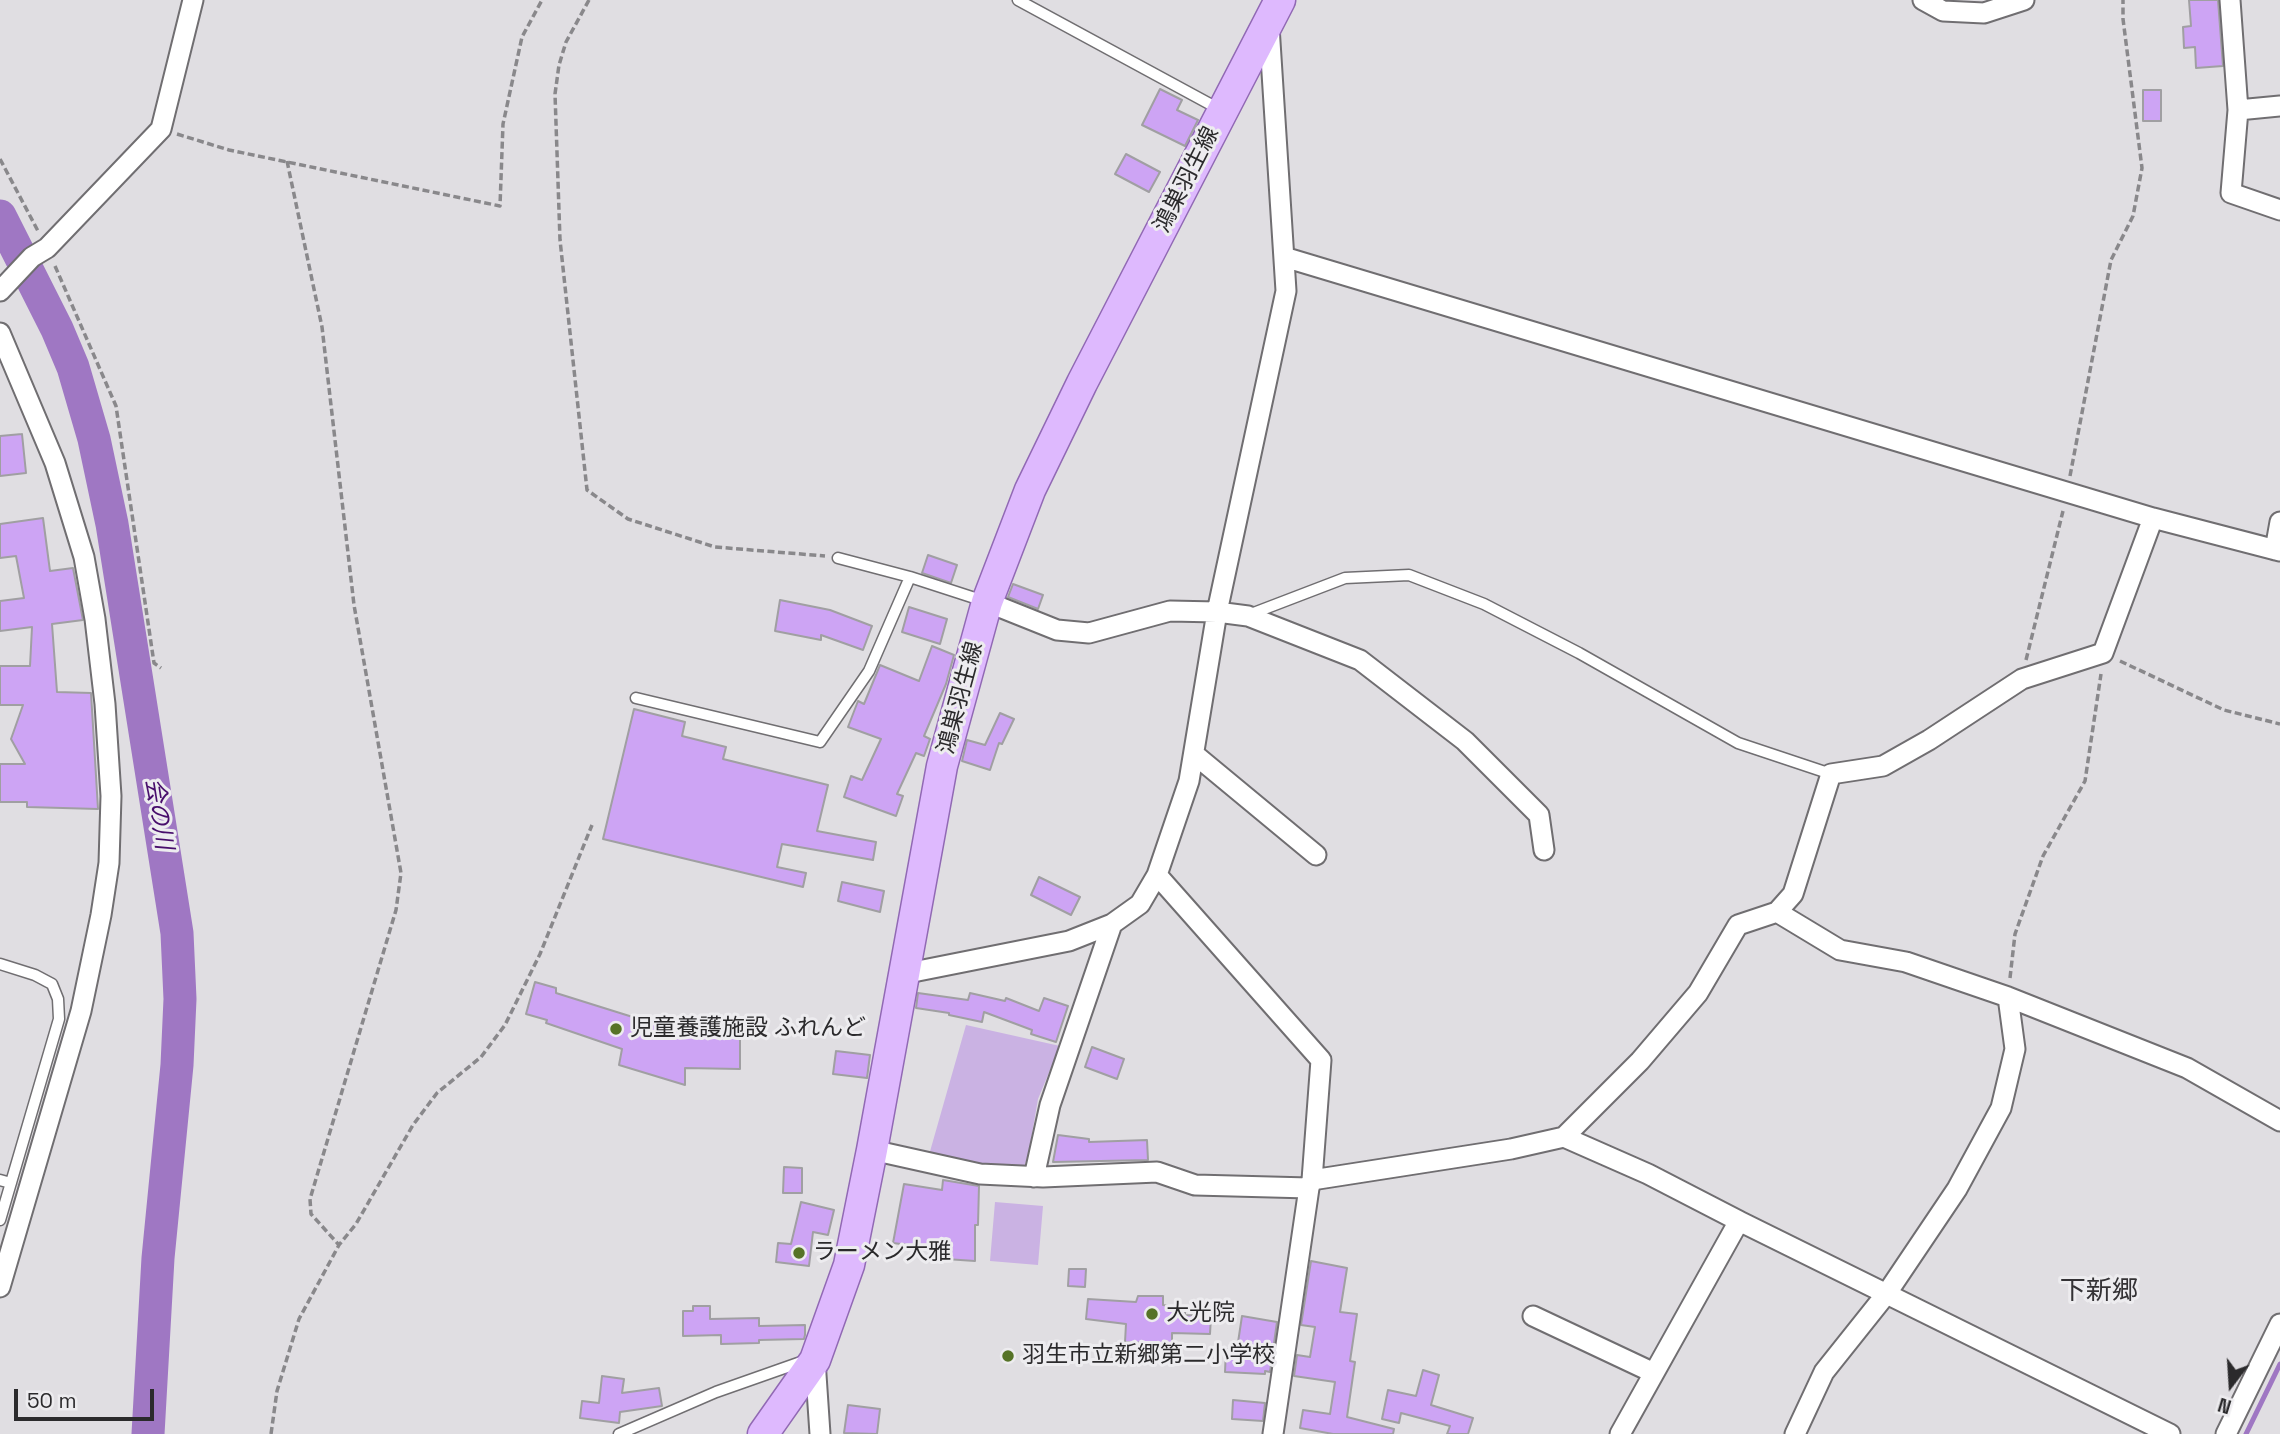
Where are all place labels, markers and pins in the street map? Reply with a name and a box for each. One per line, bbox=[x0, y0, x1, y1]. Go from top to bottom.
place label: 児童養護施設 ふれんど bbox=[630, 1015, 866, 1043]
marker: 児童養護施設 ふれんど bbox=[608, 1021, 624, 1037]
place label: ラーメン大雅 bbox=[813, 1239, 951, 1267]
marker: ラーメン大雅 bbox=[791, 1245, 807, 1261]
place label: 大光院 bbox=[1166, 1300, 1235, 1328]
marker: 大光院 bbox=[1144, 1306, 1160, 1322]
place label: 羽生市立新郷第二小学校 bbox=[1022, 1342, 1275, 1370]
marker: 羽生市立新郷第二小学校 bbox=[1000, 1348, 1016, 1364]

